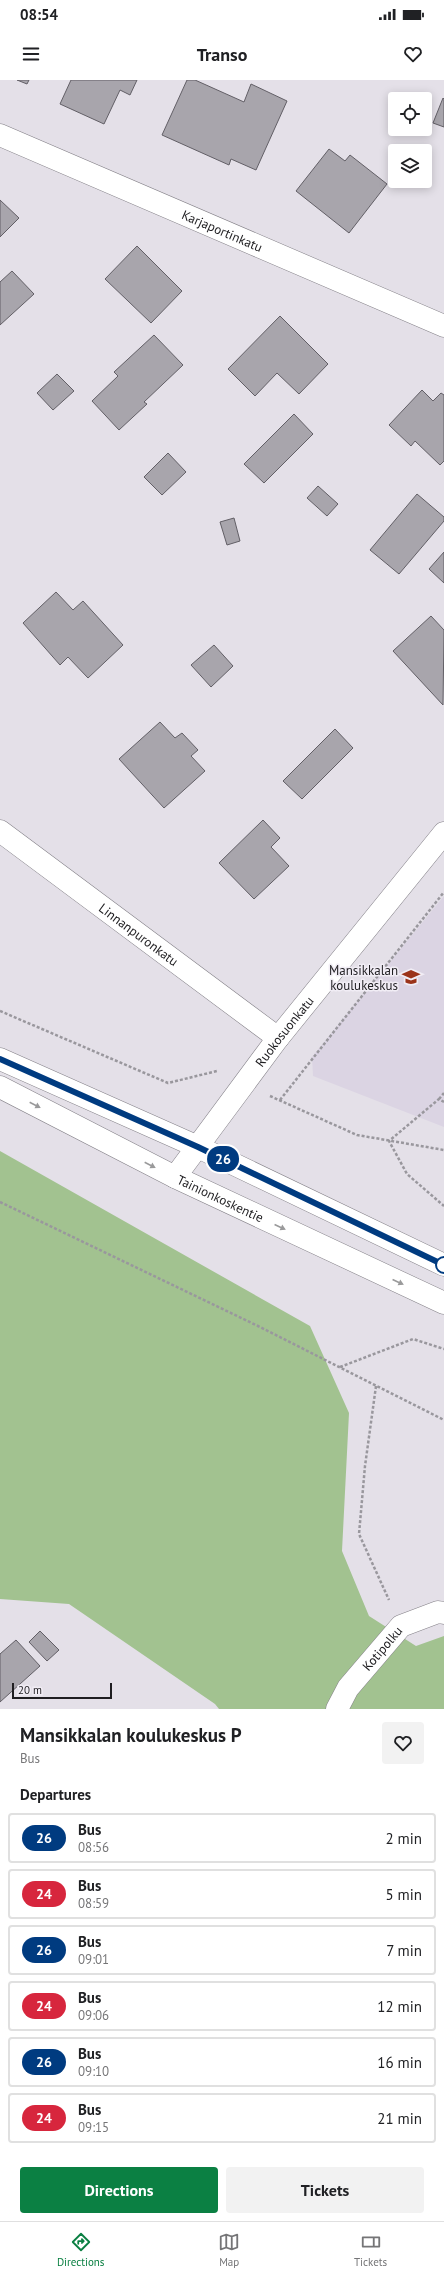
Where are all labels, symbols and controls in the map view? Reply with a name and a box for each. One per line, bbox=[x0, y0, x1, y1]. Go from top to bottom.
text: 08:54 bbox=[20, 5, 58, 24]
icon: menu bbox=[20, 43, 42, 65]
text: Transo bbox=[197, 43, 247, 66]
icon: heart bbox=[402, 43, 424, 65]
map controls bbox=[388, 92, 432, 188]
button: locate bbox=[388, 92, 432, 136]
button: layers bbox=[388, 144, 432, 188]
street label: Karjaportinkatu bbox=[179, 206, 265, 256]
street label: Linnanpuronkatu bbox=[96, 899, 182, 969]
place label: Mansikkalan koulukeskus bbox=[329, 962, 398, 994]
school or university icon: Mansikkalan koulukeskus bbox=[401, 967, 421, 987]
street label: Ruokosuonkatu bbox=[251, 992, 317, 1070]
one-way arrow bbox=[29, 1102, 40, 1108]
line badge: 26 bbox=[205, 1146, 241, 1172]
text: 26 bbox=[215, 1150, 231, 1168]
one-way arrow bbox=[144, 1161, 156, 1168]
street label: Tainionkoskentie bbox=[175, 1171, 266, 1226]
one-way arrow bbox=[275, 1224, 286, 1230]
unlabelled marker bbox=[435, 1256, 444, 1274]
one-way arrow bbox=[392, 1279, 404, 1285]
street label: Kotipolku bbox=[358, 1622, 406, 1674]
scale bar bbox=[12, 1681, 112, 1700]
text: 20 m bbox=[18, 1683, 42, 1697]
button: heart bbox=[382, 1722, 424, 1764]
text: Mansikkalan koulukeskus P bbox=[20, 1723, 242, 1747]
text: Bus bbox=[20, 1750, 40, 1767]
text: Departures bbox=[20, 1785, 91, 1804]
text: Bus bbox=[78, 1820, 101, 1839]
text: 26 bbox=[36, 1829, 52, 1847]
text: 2 min bbox=[385, 1829, 422, 1848]
text: 08:56 bbox=[78, 1839, 109, 1856]
text: Bus bbox=[78, 1876, 101, 1895]
text: 24 bbox=[36, 1885, 52, 1903]
text: 5 min bbox=[385, 1885, 422, 1904]
text: 08:59 bbox=[78, 1895, 109, 1912]
text: Bus bbox=[78, 1932, 101, 1951]
text: 26 bbox=[36, 1941, 52, 1959]
text: 7 min bbox=[386, 1941, 422, 1960]
text: 09:01 bbox=[78, 1951, 109, 1968]
text: Bus bbox=[78, 1988, 101, 2007]
text: 24 bbox=[36, 1997, 52, 2015]
text: 12 min bbox=[377, 1997, 422, 2016]
text: 09:06 bbox=[78, 2007, 109, 2024]
text: Bus bbox=[78, 2044, 101, 2063]
text: 26 bbox=[36, 2053, 52, 2071]
text: 16 min bbox=[377, 2053, 422, 2072]
text: 09:10 bbox=[78, 2063, 109, 2080]
text: Bus bbox=[78, 2100, 101, 2119]
text: 24 bbox=[36, 2109, 52, 2127]
text: 21 min bbox=[377, 2109, 422, 2128]
text: 09:15 bbox=[78, 2119, 109, 2136]
button: Directions bbox=[20, 2167, 218, 2213]
button: Tickets bbox=[226, 2167, 424, 2213]
tab: Directions bbox=[57, 2231, 104, 2269]
tab: Map bbox=[218, 2231, 240, 2269]
tab: Tickets bbox=[354, 2231, 387, 2269]

